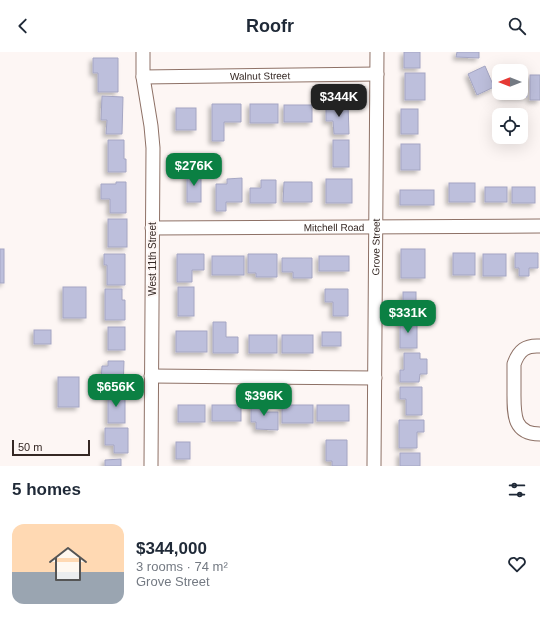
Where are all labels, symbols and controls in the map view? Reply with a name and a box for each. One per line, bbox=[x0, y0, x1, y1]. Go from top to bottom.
icon: back bbox=[12, 15, 34, 37]
icon: search bbox=[506, 15, 528, 37]
text: Roofr bbox=[246, 16, 294, 36]
north arrow bbox=[492, 64, 528, 100]
map controls bbox=[492, 64, 528, 144]
street label: Walnut Street bbox=[230, 70, 290, 82]
pin: $344K bbox=[311, 84, 367, 118]
text: $344K bbox=[320, 89, 358, 104]
button: locate bbox=[492, 108, 528, 144]
pin: $276K bbox=[166, 153, 222, 187]
text: $276K bbox=[175, 158, 213, 173]
street label: Grove Street bbox=[370, 218, 382, 275]
street label: West 11th Street bbox=[147, 222, 158, 296]
street label: Mitchell Road bbox=[304, 222, 364, 233]
pin: $331K bbox=[380, 300, 436, 334]
text: $331K bbox=[389, 305, 427, 320]
pin: $656K bbox=[88, 374, 144, 408]
text: $656K bbox=[97, 379, 135, 394]
pin: $396K bbox=[236, 383, 292, 417]
text: $396K bbox=[245, 388, 283, 403]
scale bar bbox=[12, 438, 90, 457]
text: 50 m bbox=[18, 441, 42, 453]
icon: filters bbox=[506, 479, 528, 501]
text: 5 homes bbox=[12, 480, 81, 499]
text: $344,000 bbox=[136, 539, 207, 558]
icon: home bbox=[44, 540, 92, 588]
icon: heart bbox=[506, 553, 528, 575]
text: 3 rooms · 74 m² bbox=[136, 559, 228, 574]
text: Grove Street bbox=[136, 574, 210, 589]

